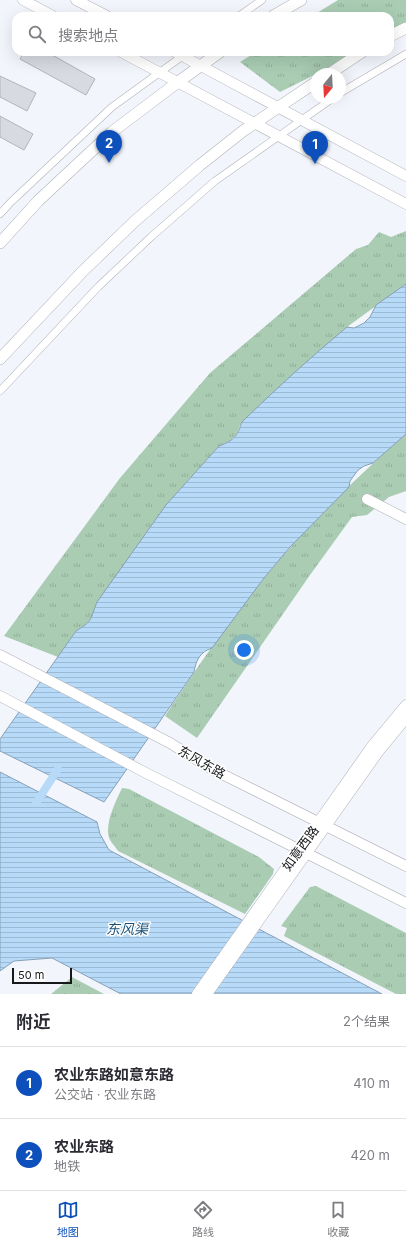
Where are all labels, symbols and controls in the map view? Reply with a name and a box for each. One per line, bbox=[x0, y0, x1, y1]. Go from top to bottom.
search box bbox=[12, 12, 394, 56]
icon: search bbox=[26, 23, 48, 45]
text: 搜索地点 bbox=[58, 26, 118, 45]
north arrow bbox=[310, 68, 346, 104]
pin: 2 bbox=[96, 130, 122, 163]
pin: 1 bbox=[302, 131, 328, 164]
your location bbox=[234, 640, 254, 660]
street label: 东风东路 bbox=[175, 742, 229, 782]
street label: 如意西路 bbox=[278, 822, 322, 874]
water label: 东风渠 bbox=[106, 920, 150, 937]
scale bar bbox=[12, 966, 72, 985]
text: 50 m bbox=[18, 968, 44, 982]
text: 附近 bbox=[16, 1012, 50, 1032]
text: 2个结果 bbox=[343, 1013, 390, 1029]
text: 农业东路如意东路 bbox=[54, 1065, 174, 1084]
text: 1 bbox=[26, 1075, 32, 1091]
text: 410 m bbox=[353, 1075, 390, 1091]
text: 公交站 · 农业东路 bbox=[54, 1086, 156, 1102]
text: 农业东路 bbox=[54, 1137, 114, 1156]
text: 2 bbox=[25, 1147, 33, 1163]
text: 420 m bbox=[350, 1147, 390, 1163]
text: 地铁 bbox=[54, 1158, 80, 1174]
tab: 地图 bbox=[57, 1199, 79, 1239]
tab: 路线 bbox=[192, 1199, 214, 1239]
tab: 收藏 bbox=[327, 1199, 349, 1239]

